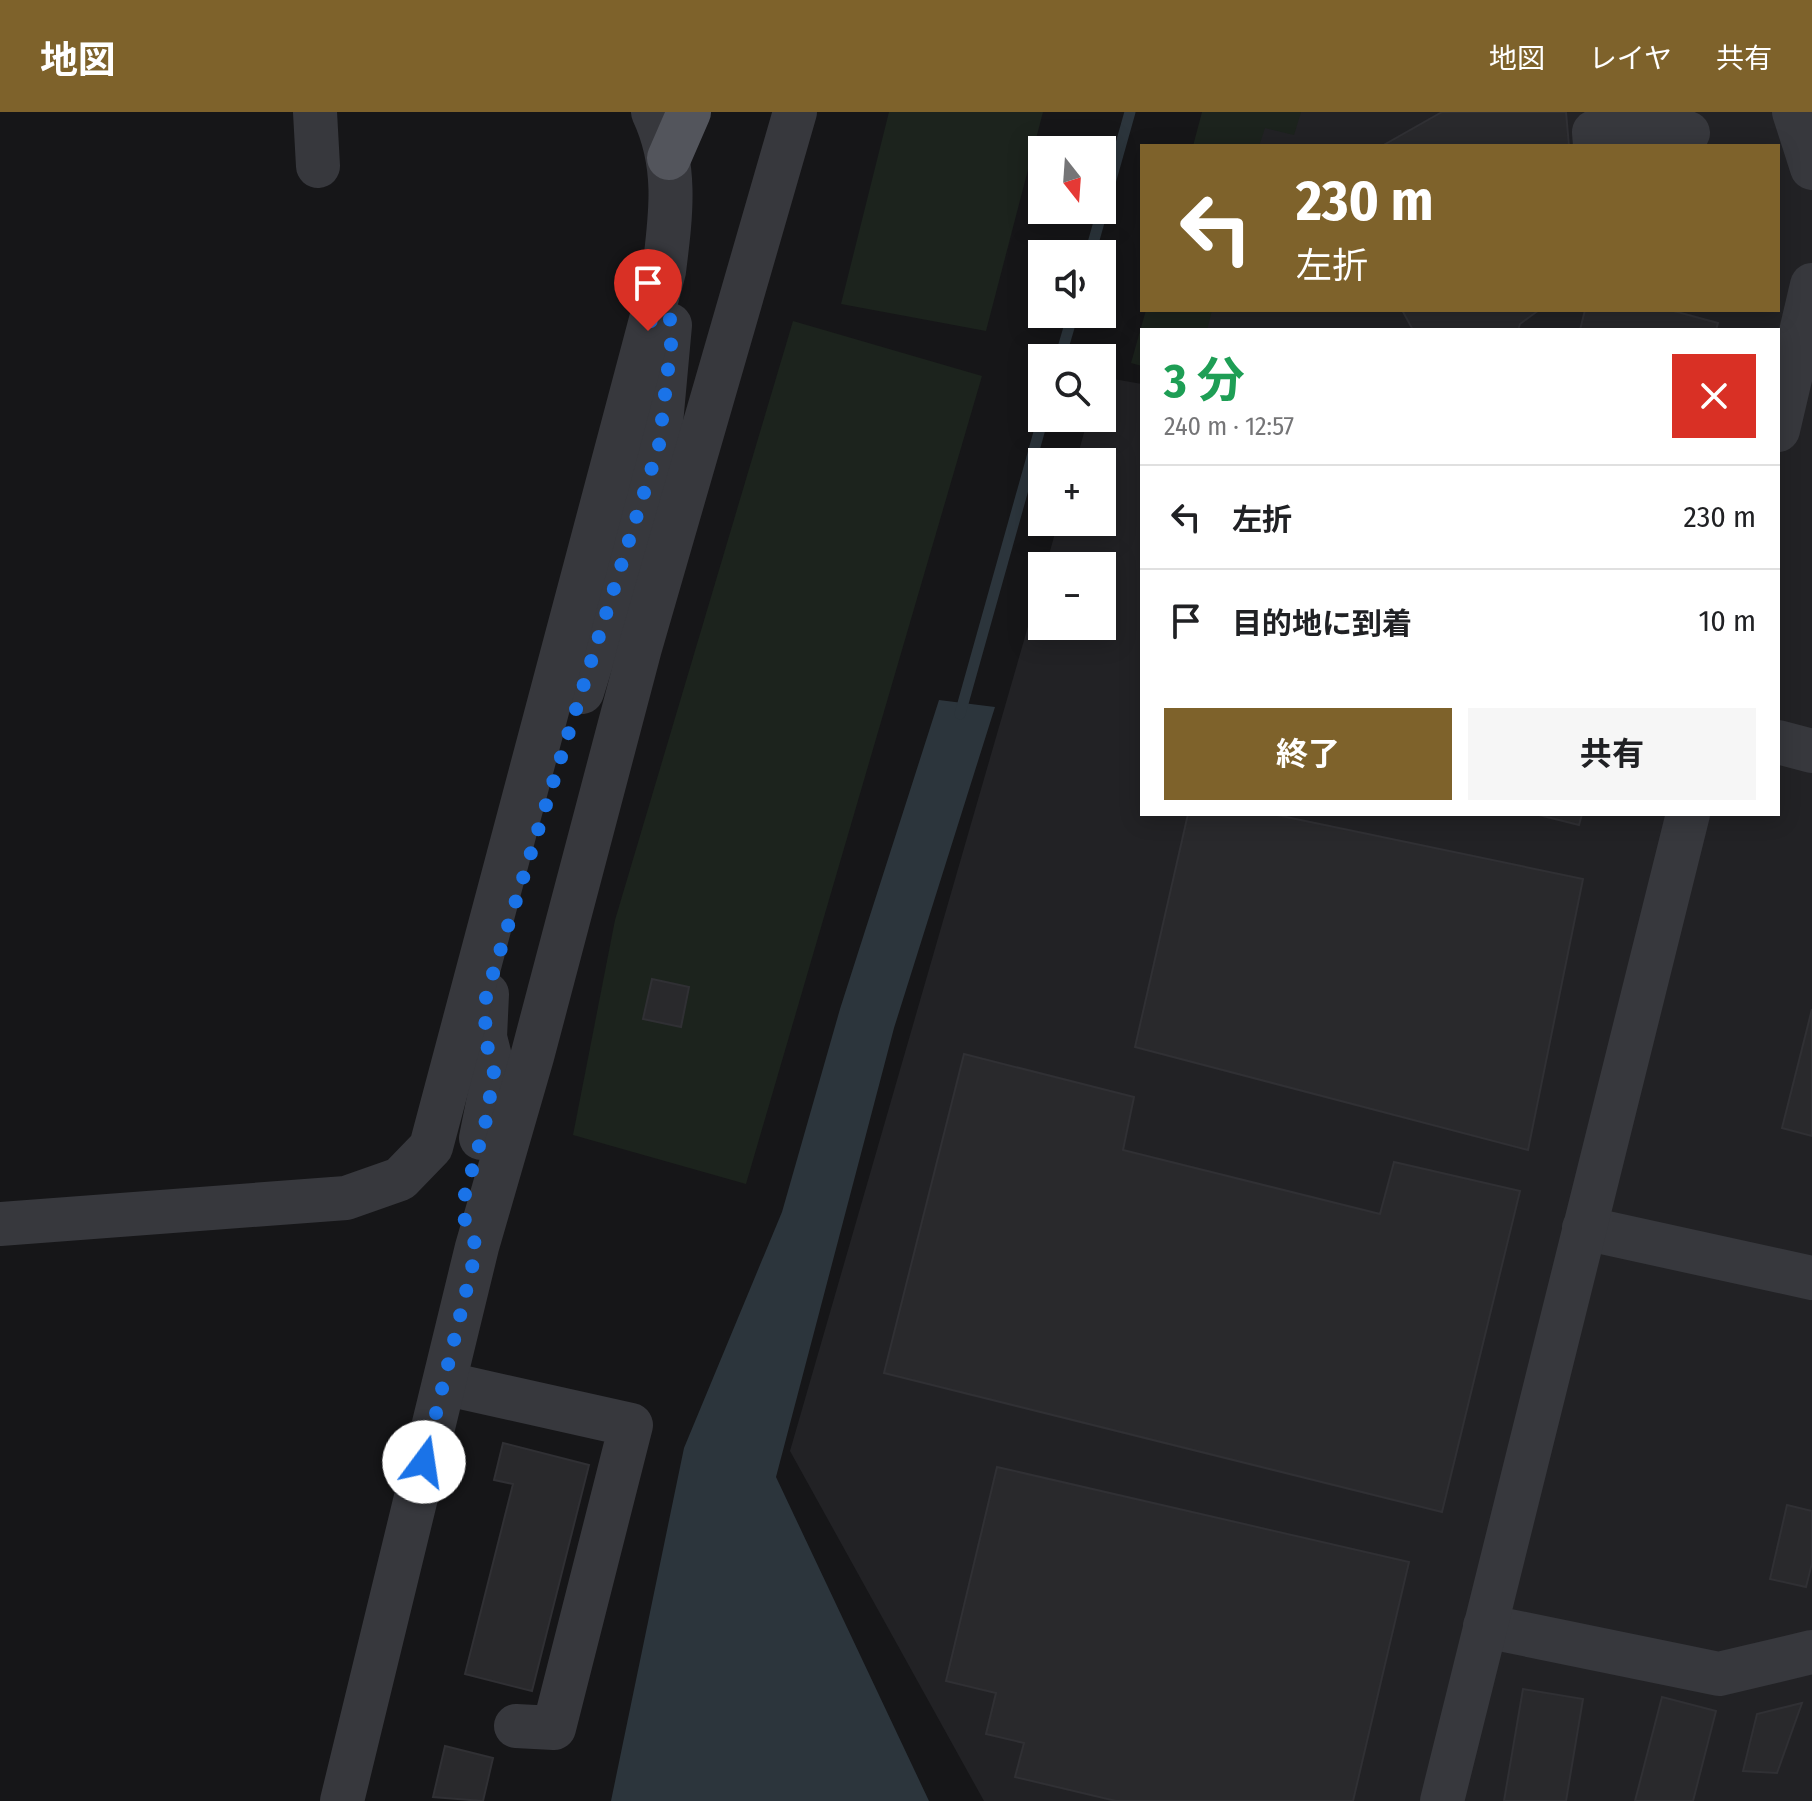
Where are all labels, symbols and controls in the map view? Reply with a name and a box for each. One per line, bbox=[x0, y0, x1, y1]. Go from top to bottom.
text: 地図 bbox=[40, 37, 116, 83]
text: 地図 bbox=[1489, 42, 1545, 75]
text: レイヤ bbox=[1589, 42, 1672, 75]
text: 共有 bbox=[1716, 42, 1772, 75]
north arrow bbox=[1028, 136, 1116, 224]
map controls bbox=[1028, 136, 1116, 640]
text: 230 m bbox=[1296, 168, 1433, 235]
icon: left bbox=[1164, 176, 1268, 280]
button: sound bbox=[1028, 240, 1116, 328]
text: 左折 bbox=[1296, 244, 1368, 288]
pin bbox=[614, 249, 682, 331]
icon: arrive bbox=[626, 261, 670, 305]
button: search bbox=[1028, 344, 1116, 432]
text: 3 分 bbox=[1164, 352, 1245, 410]
button: close bbox=[1672, 354, 1756, 438]
text: 240 m · 12:57 bbox=[1164, 411, 1294, 442]
button: + bbox=[1028, 448, 1116, 536]
icon: left bbox=[1164, 495, 1208, 539]
text: 230 m bbox=[1684, 499, 1756, 535]
text: 左折 bbox=[1232, 502, 1292, 538]
button: − bbox=[1028, 552, 1116, 640]
icon: arrive bbox=[1164, 599, 1208, 643]
text: 10 m bbox=[1699, 603, 1756, 639]
text: 目的地に到着 bbox=[1232, 606, 1412, 642]
button: 終了 bbox=[1164, 708, 1452, 800]
button: 共有 bbox=[1468, 708, 1756, 800]
position arrow bbox=[382, 1420, 466, 1504]

